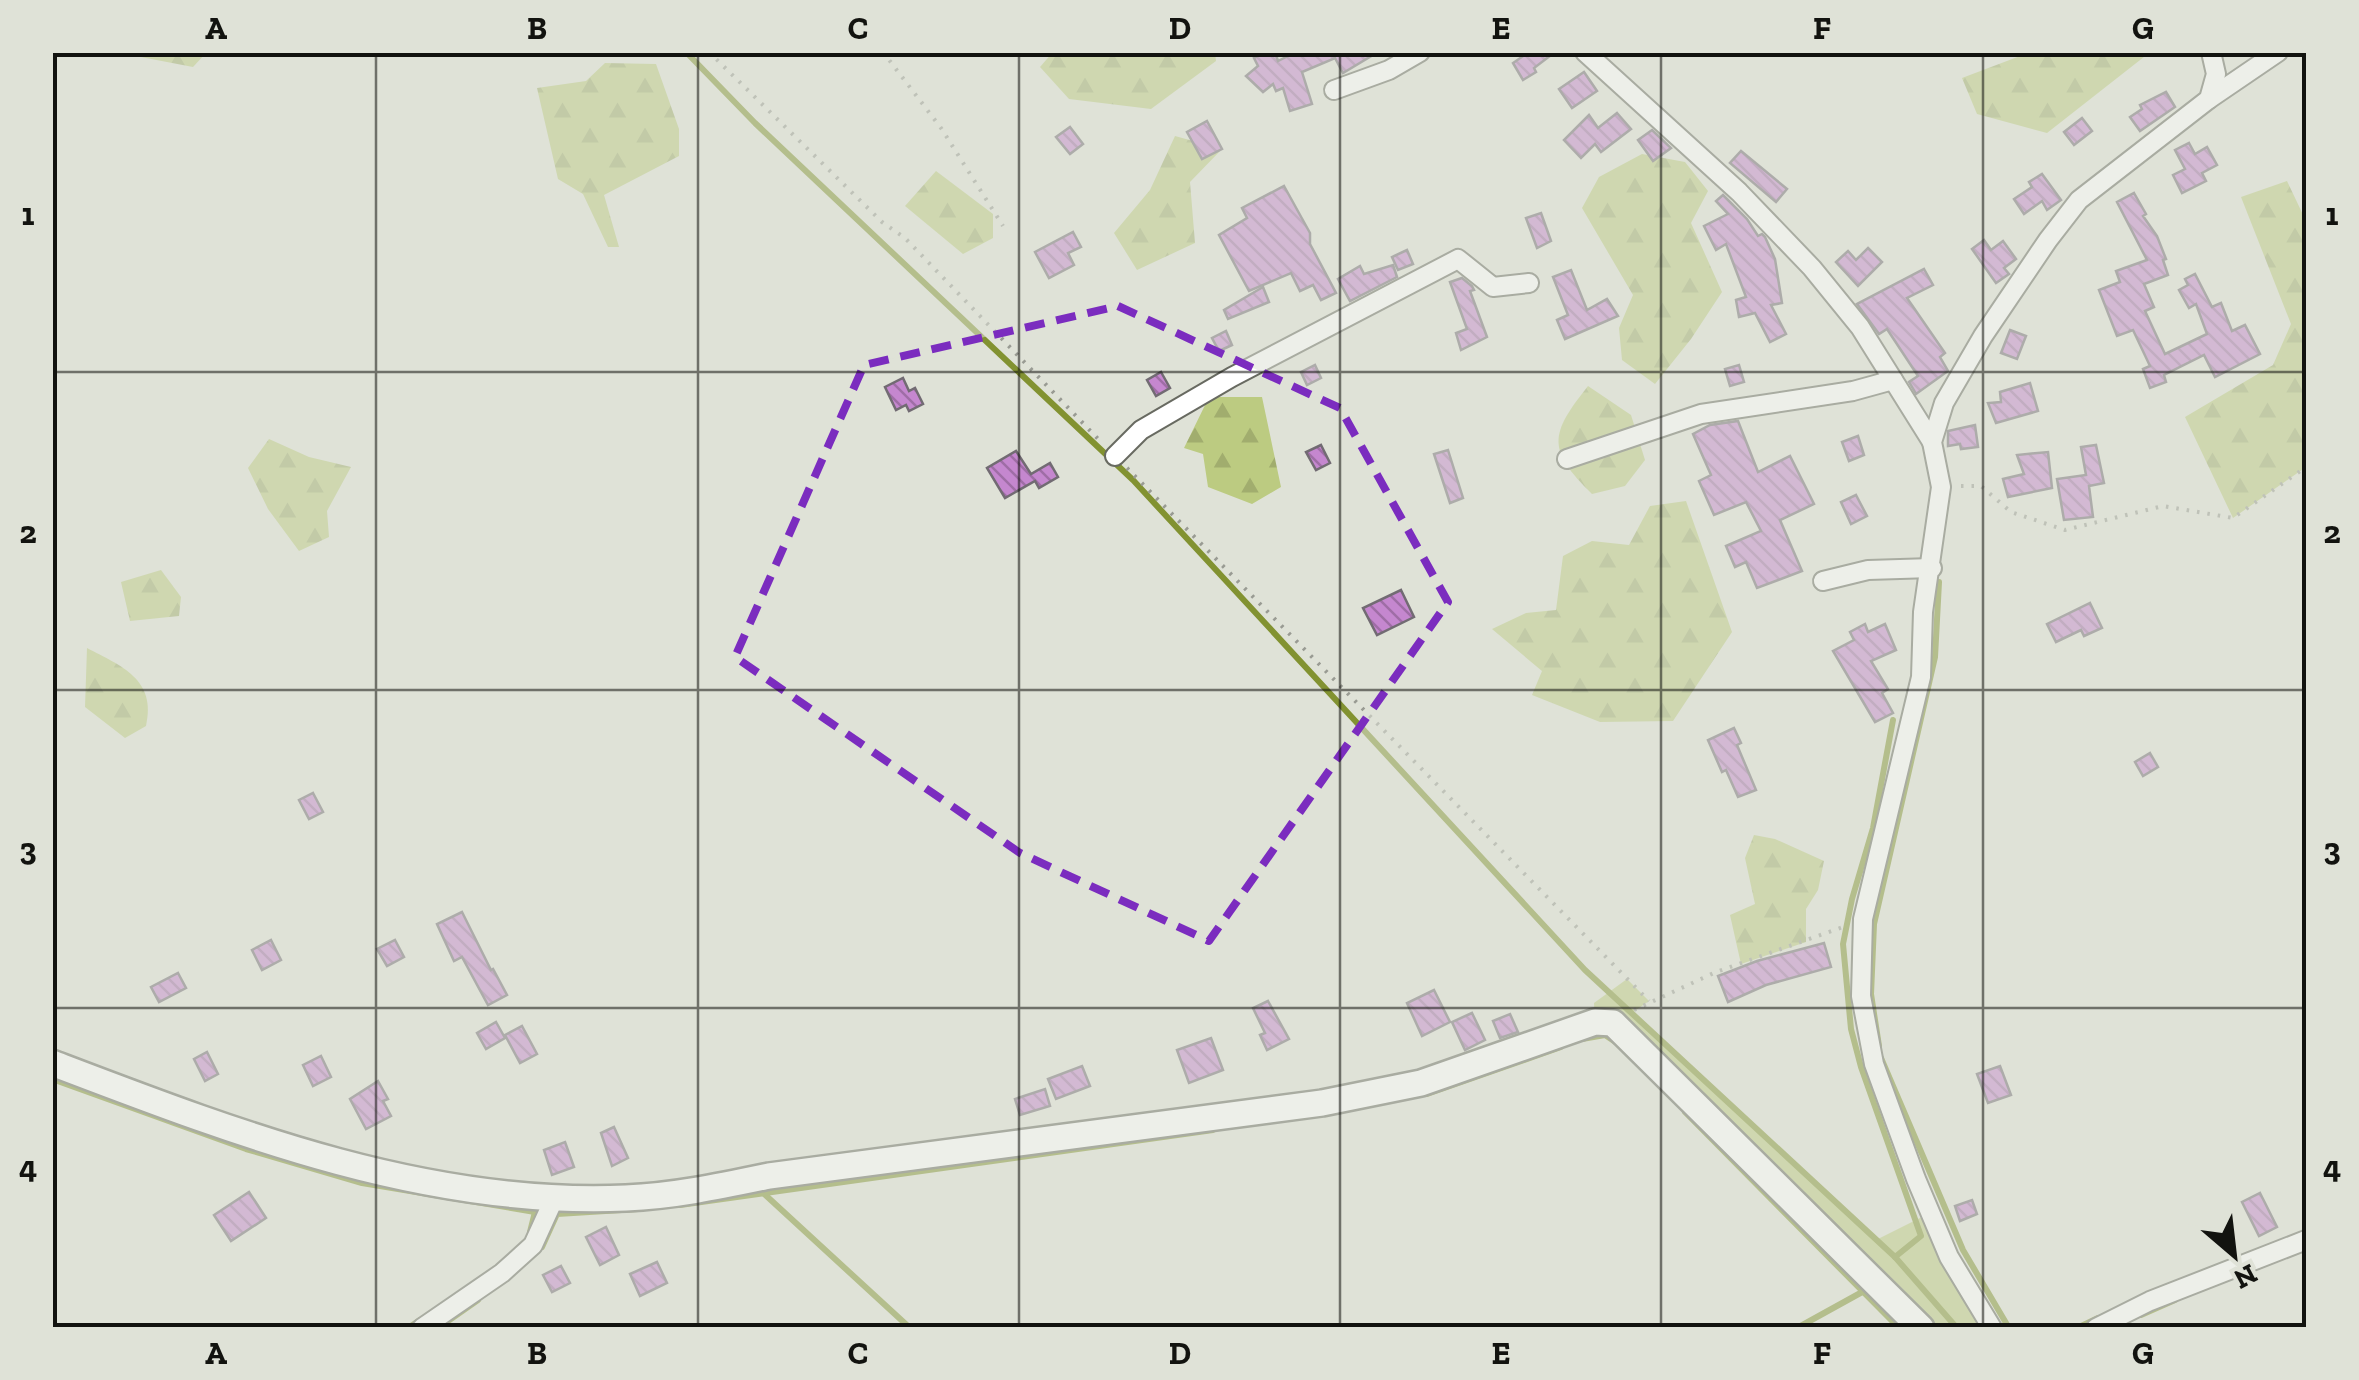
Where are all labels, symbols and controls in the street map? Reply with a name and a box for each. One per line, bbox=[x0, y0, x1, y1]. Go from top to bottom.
text: A bbox=[205, 9, 227, 47]
text: B bbox=[527, 9, 547, 47]
text: C bbox=[848, 9, 868, 47]
text: D bbox=[1169, 9, 1191, 47]
text: E bbox=[1492, 9, 1510, 47]
text: F bbox=[1813, 9, 1831, 47]
text: G bbox=[2132, 9, 2154, 47]
text: 1 bbox=[22, 195, 35, 233]
text: 1 bbox=[2326, 195, 2339, 233]
text: 2 bbox=[19, 513, 37, 551]
text: 2 bbox=[2323, 513, 2341, 551]
text: 3 bbox=[19, 830, 37, 868]
text: 3 bbox=[2323, 830, 2341, 868]
text: 4 bbox=[19, 1148, 37, 1186]
text: 4 bbox=[2323, 1148, 2341, 1186]
north arrow bbox=[2184, 1205, 2284, 1305]
text: N bbox=[2228, 1257, 2263, 1296]
text: A bbox=[205, 1334, 227, 1372]
text: B bbox=[527, 1334, 547, 1372]
text: C bbox=[848, 1334, 868, 1372]
text: D bbox=[1169, 1334, 1191, 1372]
text: E bbox=[1492, 1334, 1510, 1372]
text: F bbox=[1813, 1334, 1831, 1372]
text: G bbox=[2132, 1334, 2154, 1372]

